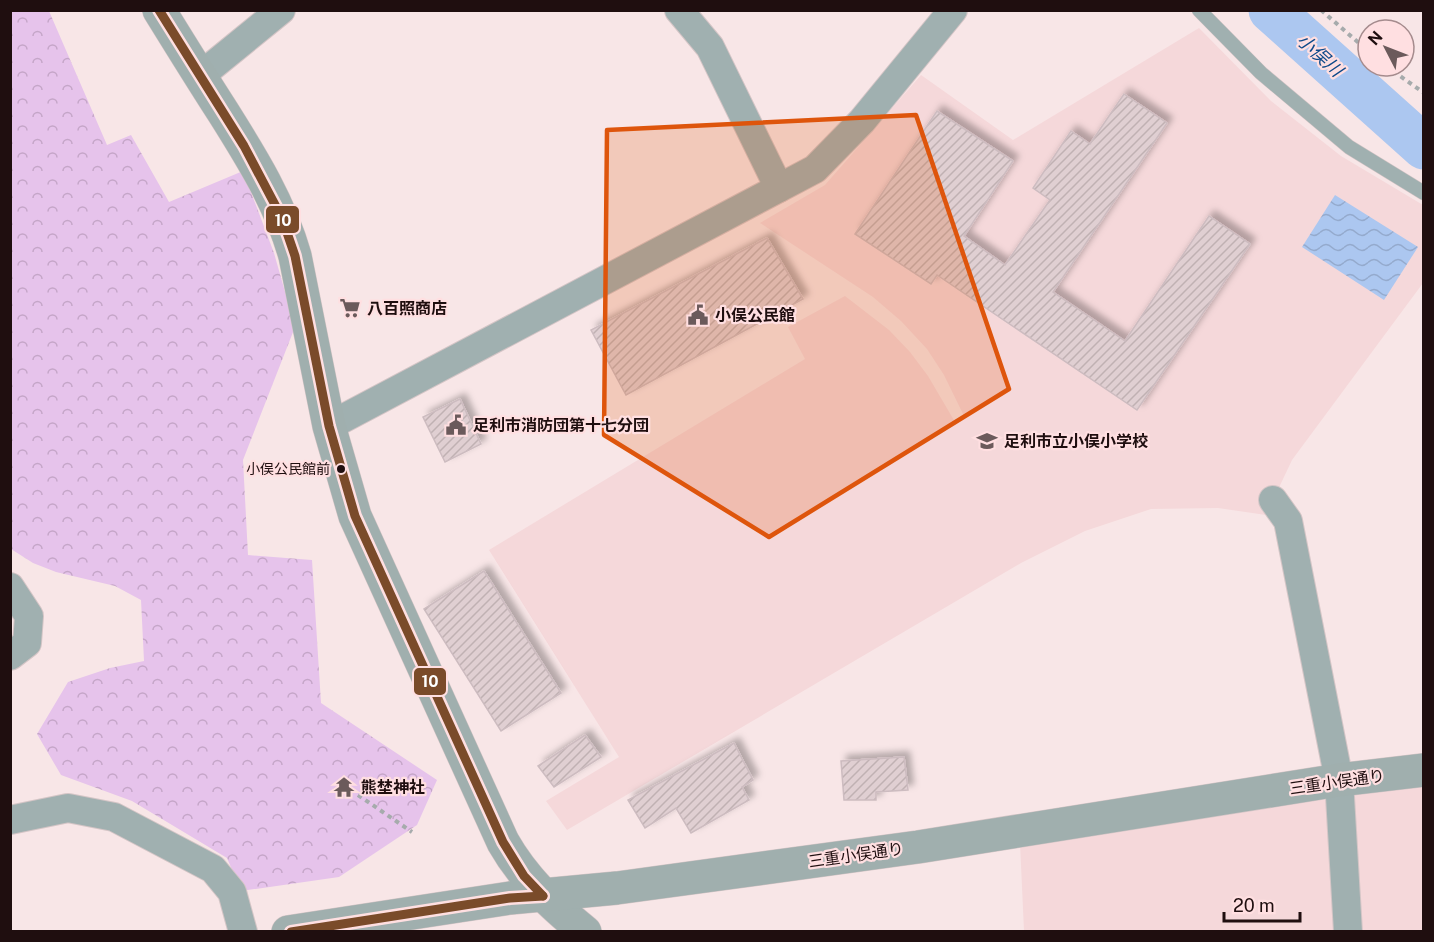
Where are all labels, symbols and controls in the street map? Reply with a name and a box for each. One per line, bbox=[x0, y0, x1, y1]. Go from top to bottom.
north arrow bbox=[1356, 18, 1416, 78]
text: N bbox=[1364, 27, 1386, 49]
water label: 小俣川 bbox=[1293, 29, 1349, 82]
line badge: 10 bbox=[265, 205, 300, 234]
text: 10 bbox=[274, 211, 292, 230]
supermarket icon: 八百照商店 bbox=[338, 296, 362, 320]
place label: 八百照商店 bbox=[367, 299, 447, 318]
public building icon: 小俣公民館 bbox=[686, 303, 710, 327]
place label: 小俣公民館 bbox=[715, 306, 795, 325]
public building icon: 足利市消防団第十七分団 bbox=[444, 413, 468, 437]
place label: 足利市消防団第十七分団 bbox=[473, 416, 649, 435]
school or university icon: 足利市立小俣小学校 bbox=[975, 429, 999, 453]
place label: 足利市立小俣小学校 bbox=[1004, 432, 1148, 451]
place label: 小俣公民館前 bbox=[246, 461, 330, 477]
marker: 小俣公民館前 bbox=[335, 463, 347, 475]
line badge: 10 bbox=[413, 667, 447, 696]
text: 10 bbox=[421, 672, 439, 691]
street label: 三重小俣通り bbox=[1288, 766, 1386, 798]
temple icon: 熊埜神社 bbox=[332, 775, 356, 799]
place label: 熊埜神社 bbox=[361, 778, 425, 797]
street label: 三重小俣通り bbox=[807, 839, 905, 871]
scale bar bbox=[1224, 885, 1300, 923]
text: 20 m bbox=[1233, 895, 1275, 916]

